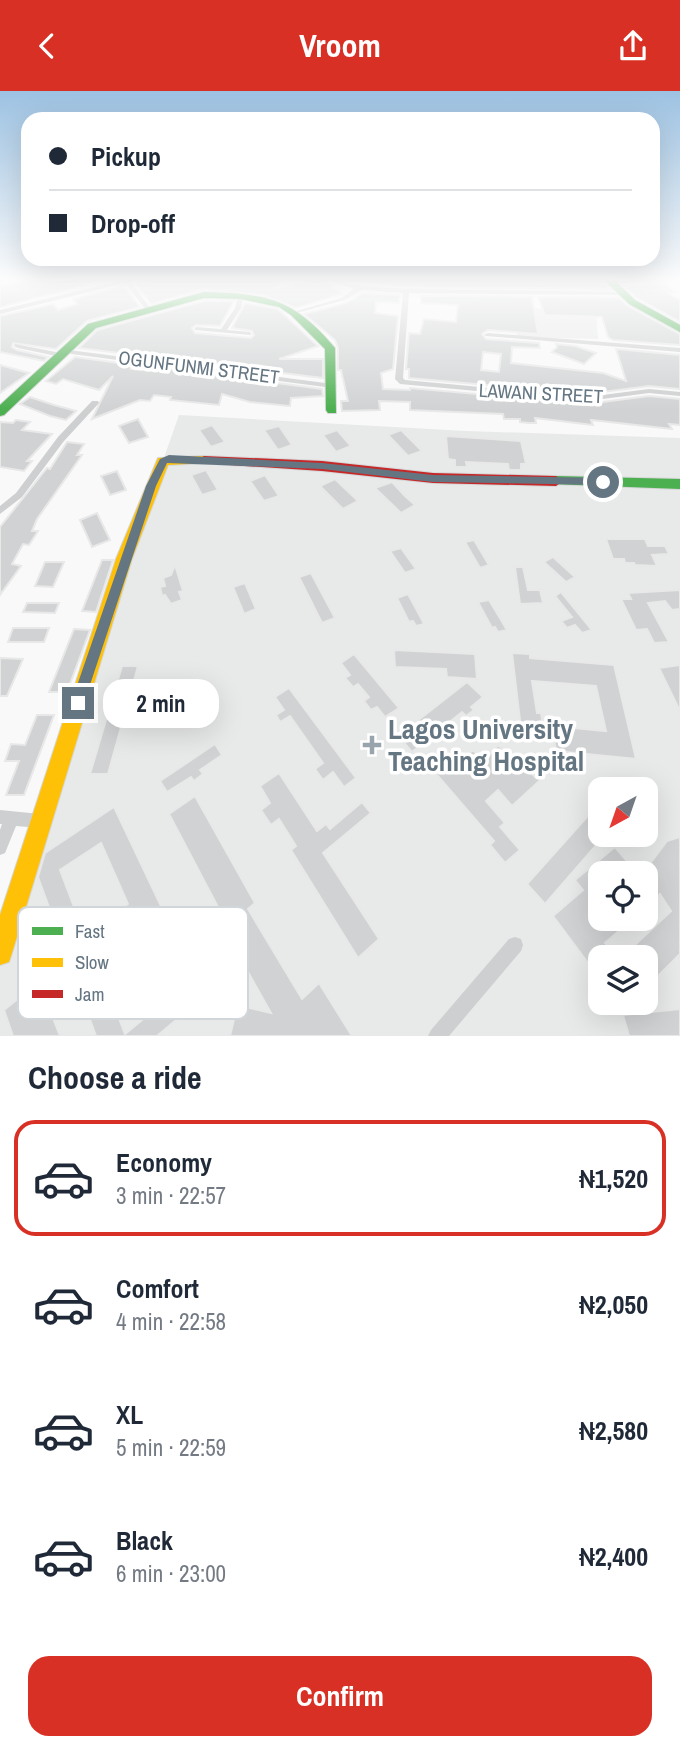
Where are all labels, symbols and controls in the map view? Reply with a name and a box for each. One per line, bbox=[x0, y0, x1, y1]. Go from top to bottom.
text: Vroom bbox=[299, 24, 381, 67]
icon: back bbox=[28, 27, 66, 65]
icon: share bbox=[614, 27, 652, 65]
text: Pickup bbox=[91, 139, 161, 174]
text: Drop-off bbox=[91, 206, 175, 241]
street label: OGUNFUNMI STREET bbox=[117, 344, 281, 390]
street label: LAWANI STREET bbox=[478, 377, 604, 409]
route start bbox=[587, 466, 619, 498]
callout: 2 min bbox=[102, 679, 218, 727]
route end bbox=[62, 687, 94, 719]
text: 2 min bbox=[136, 688, 186, 719]
place label: Lagos University Teaching Hospital bbox=[388, 710, 584, 780]
marker: Lagos University Teaching Hospital bbox=[362, 735, 382, 755]
north arrow bbox=[588, 777, 658, 847]
map controls bbox=[588, 777, 658, 1015]
button: locate bbox=[588, 861, 658, 931]
legend bbox=[18, 907, 248, 1019]
text: Fast bbox=[75, 918, 105, 944]
button: layers bbox=[588, 945, 658, 1015]
text: Slow bbox=[75, 949, 110, 975]
text: Jam bbox=[75, 981, 104, 1007]
text: Choose a ride bbox=[28, 1056, 202, 1099]
text: Economy bbox=[116, 1145, 212, 1180]
icon: car bbox=[32, 1147, 95, 1210]
text: ₦1,520 bbox=[579, 1161, 648, 1196]
text: 3 min · 22:57 bbox=[116, 1180, 226, 1211]
text: Comfort bbox=[116, 1271, 199, 1306]
icon: car bbox=[32, 1273, 95, 1336]
text: ₦2,050 bbox=[579, 1287, 648, 1322]
text: 4 min · 22:58 bbox=[116, 1306, 226, 1337]
text: XL bbox=[116, 1397, 143, 1432]
icon: car bbox=[32, 1399, 95, 1462]
text: ₦2,580 bbox=[579, 1413, 648, 1448]
text: 5 min · 22:59 bbox=[116, 1432, 226, 1463]
text: Black bbox=[116, 1523, 173, 1558]
icon: car bbox=[32, 1525, 95, 1588]
text: ₦2,400 bbox=[579, 1539, 648, 1574]
text: 6 min · 23:00 bbox=[116, 1558, 226, 1589]
button: Confirm bbox=[28, 1656, 652, 1736]

